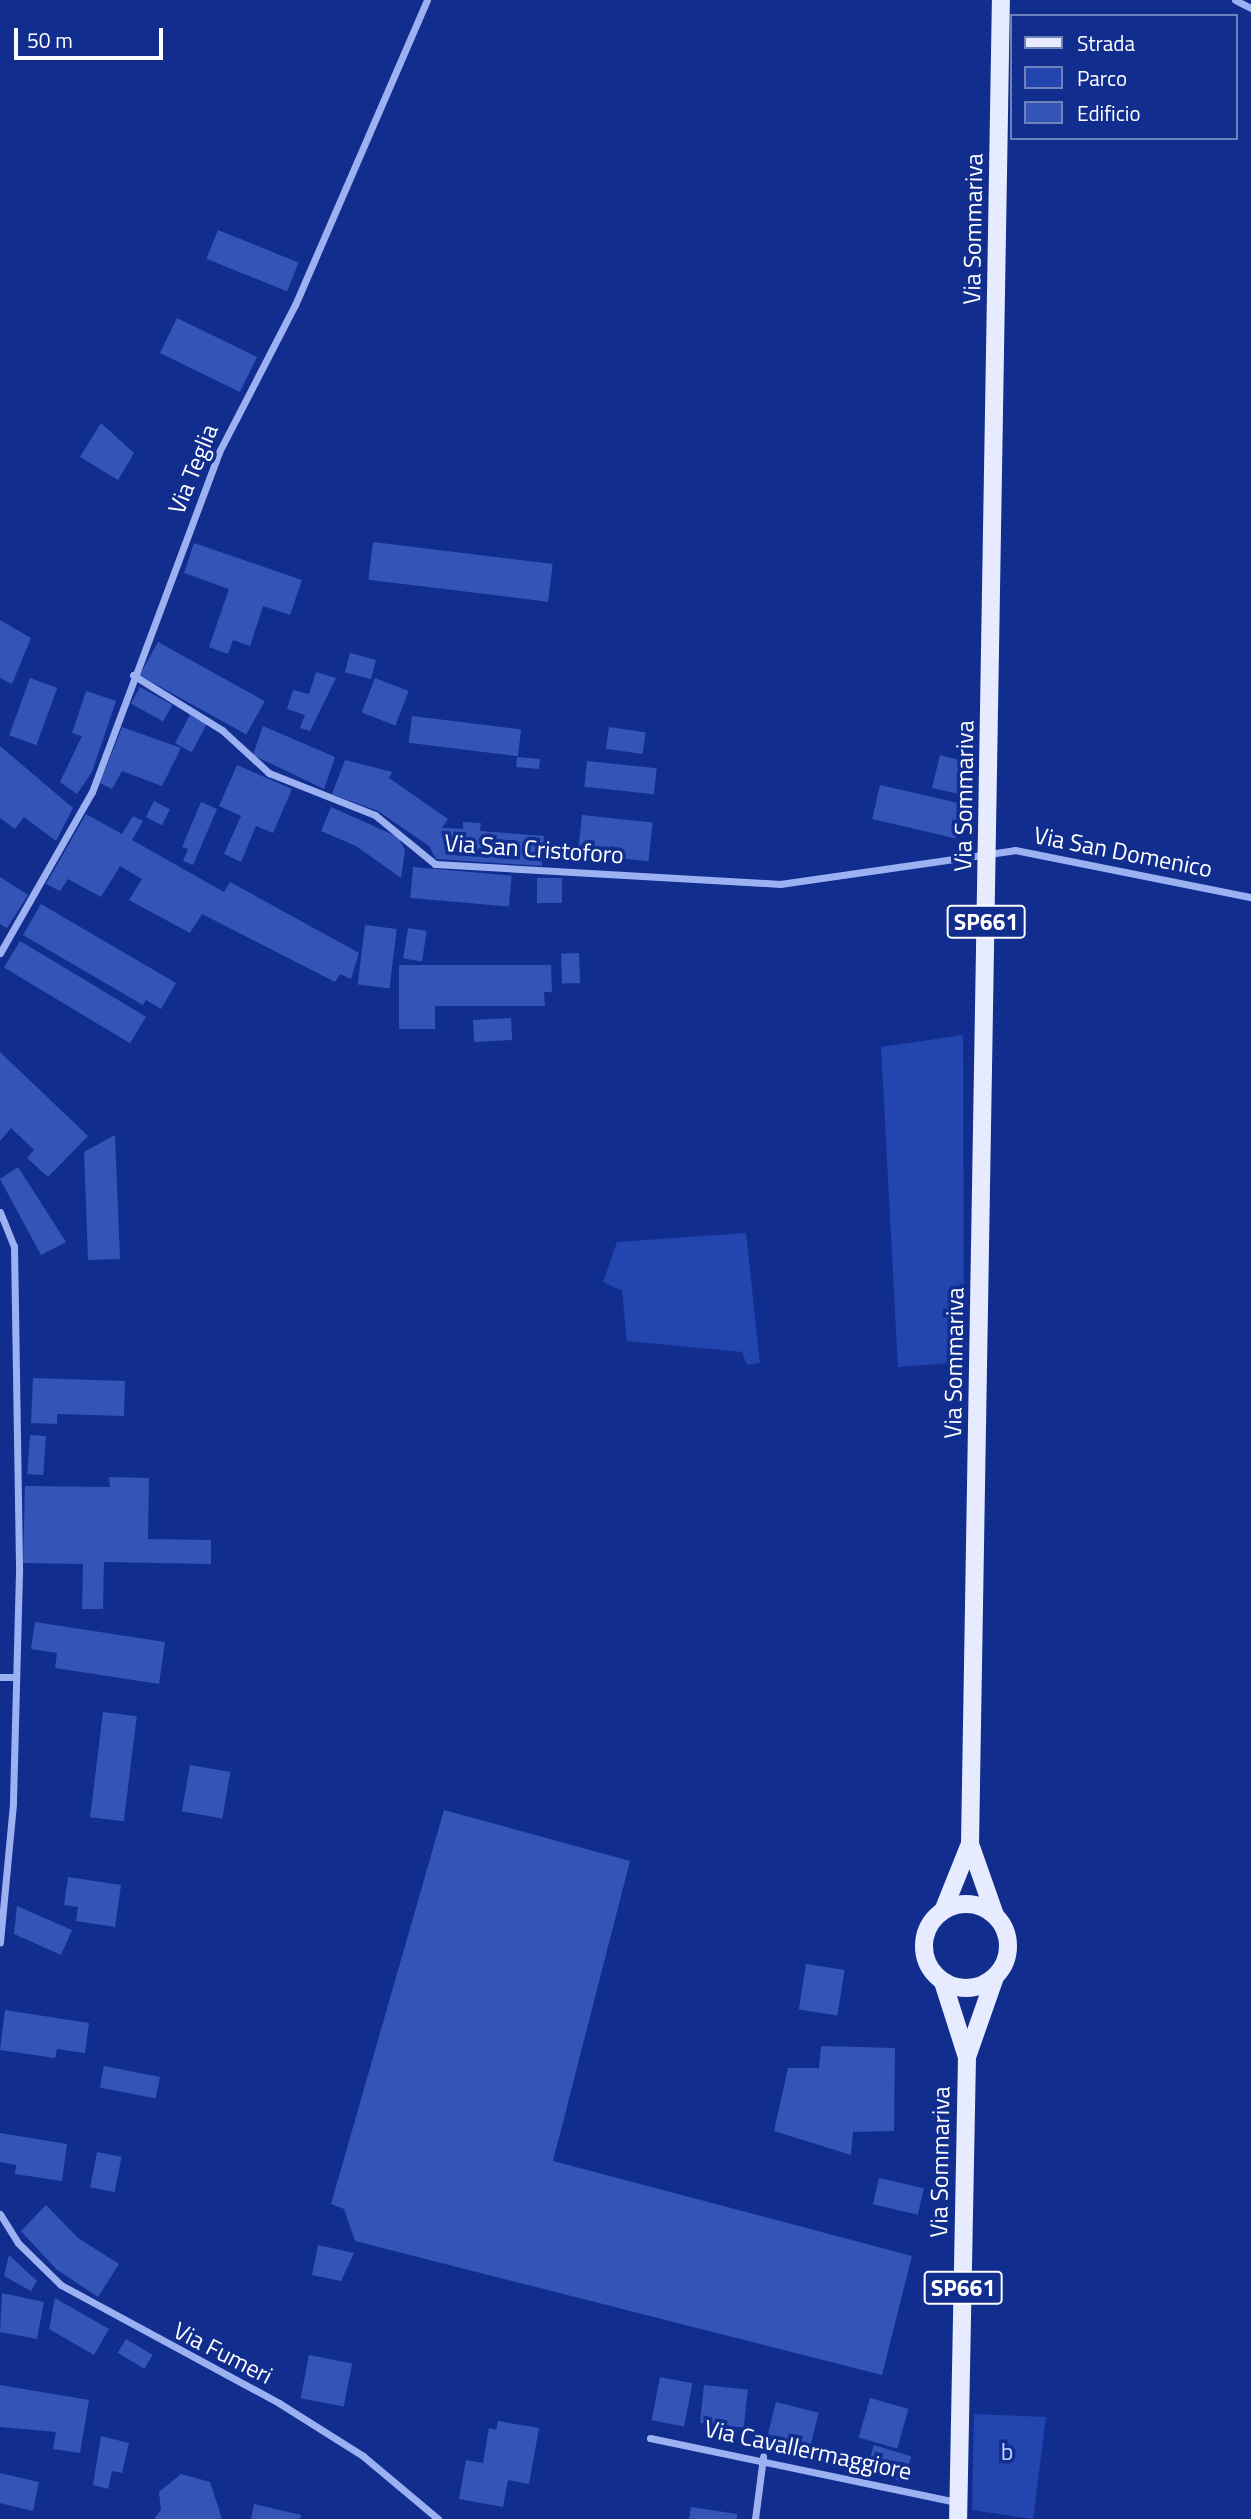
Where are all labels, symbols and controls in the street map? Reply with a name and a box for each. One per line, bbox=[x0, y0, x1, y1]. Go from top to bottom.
scale bar bbox=[18, 14, 166, 58]
legend bbox=[1010, 14, 1237, 140]
text: 50 m bbox=[27, 24, 73, 56]
text: Strada bbox=[1077, 27, 1135, 59]
text: Parco bbox=[1077, 62, 1127, 94]
text: Edificio bbox=[1077, 97, 1141, 129]
street label: Via Sommariva bbox=[957, 153, 989, 305]
street label: Via Teglia bbox=[162, 420, 224, 518]
street label: Via Sommariva bbox=[948, 720, 980, 872]
street label: Via San Domenico bbox=[1031, 821, 1215, 883]
street label: Via San Cristoforo bbox=[443, 828, 625, 870]
road number: SP661 bbox=[946, 903, 1026, 942]
street label: Via Sommariva bbox=[938, 1287, 970, 1439]
street label: Via Sommariva bbox=[924, 2086, 956, 2238]
road number: SP661 bbox=[923, 2268, 1003, 2308]
street label: Via Fumeri bbox=[169, 2316, 277, 2390]
street label: Via Cavallermaggiore bbox=[702, 2414, 914, 2486]
park label: b bbox=[1001, 2438, 1013, 2466]

